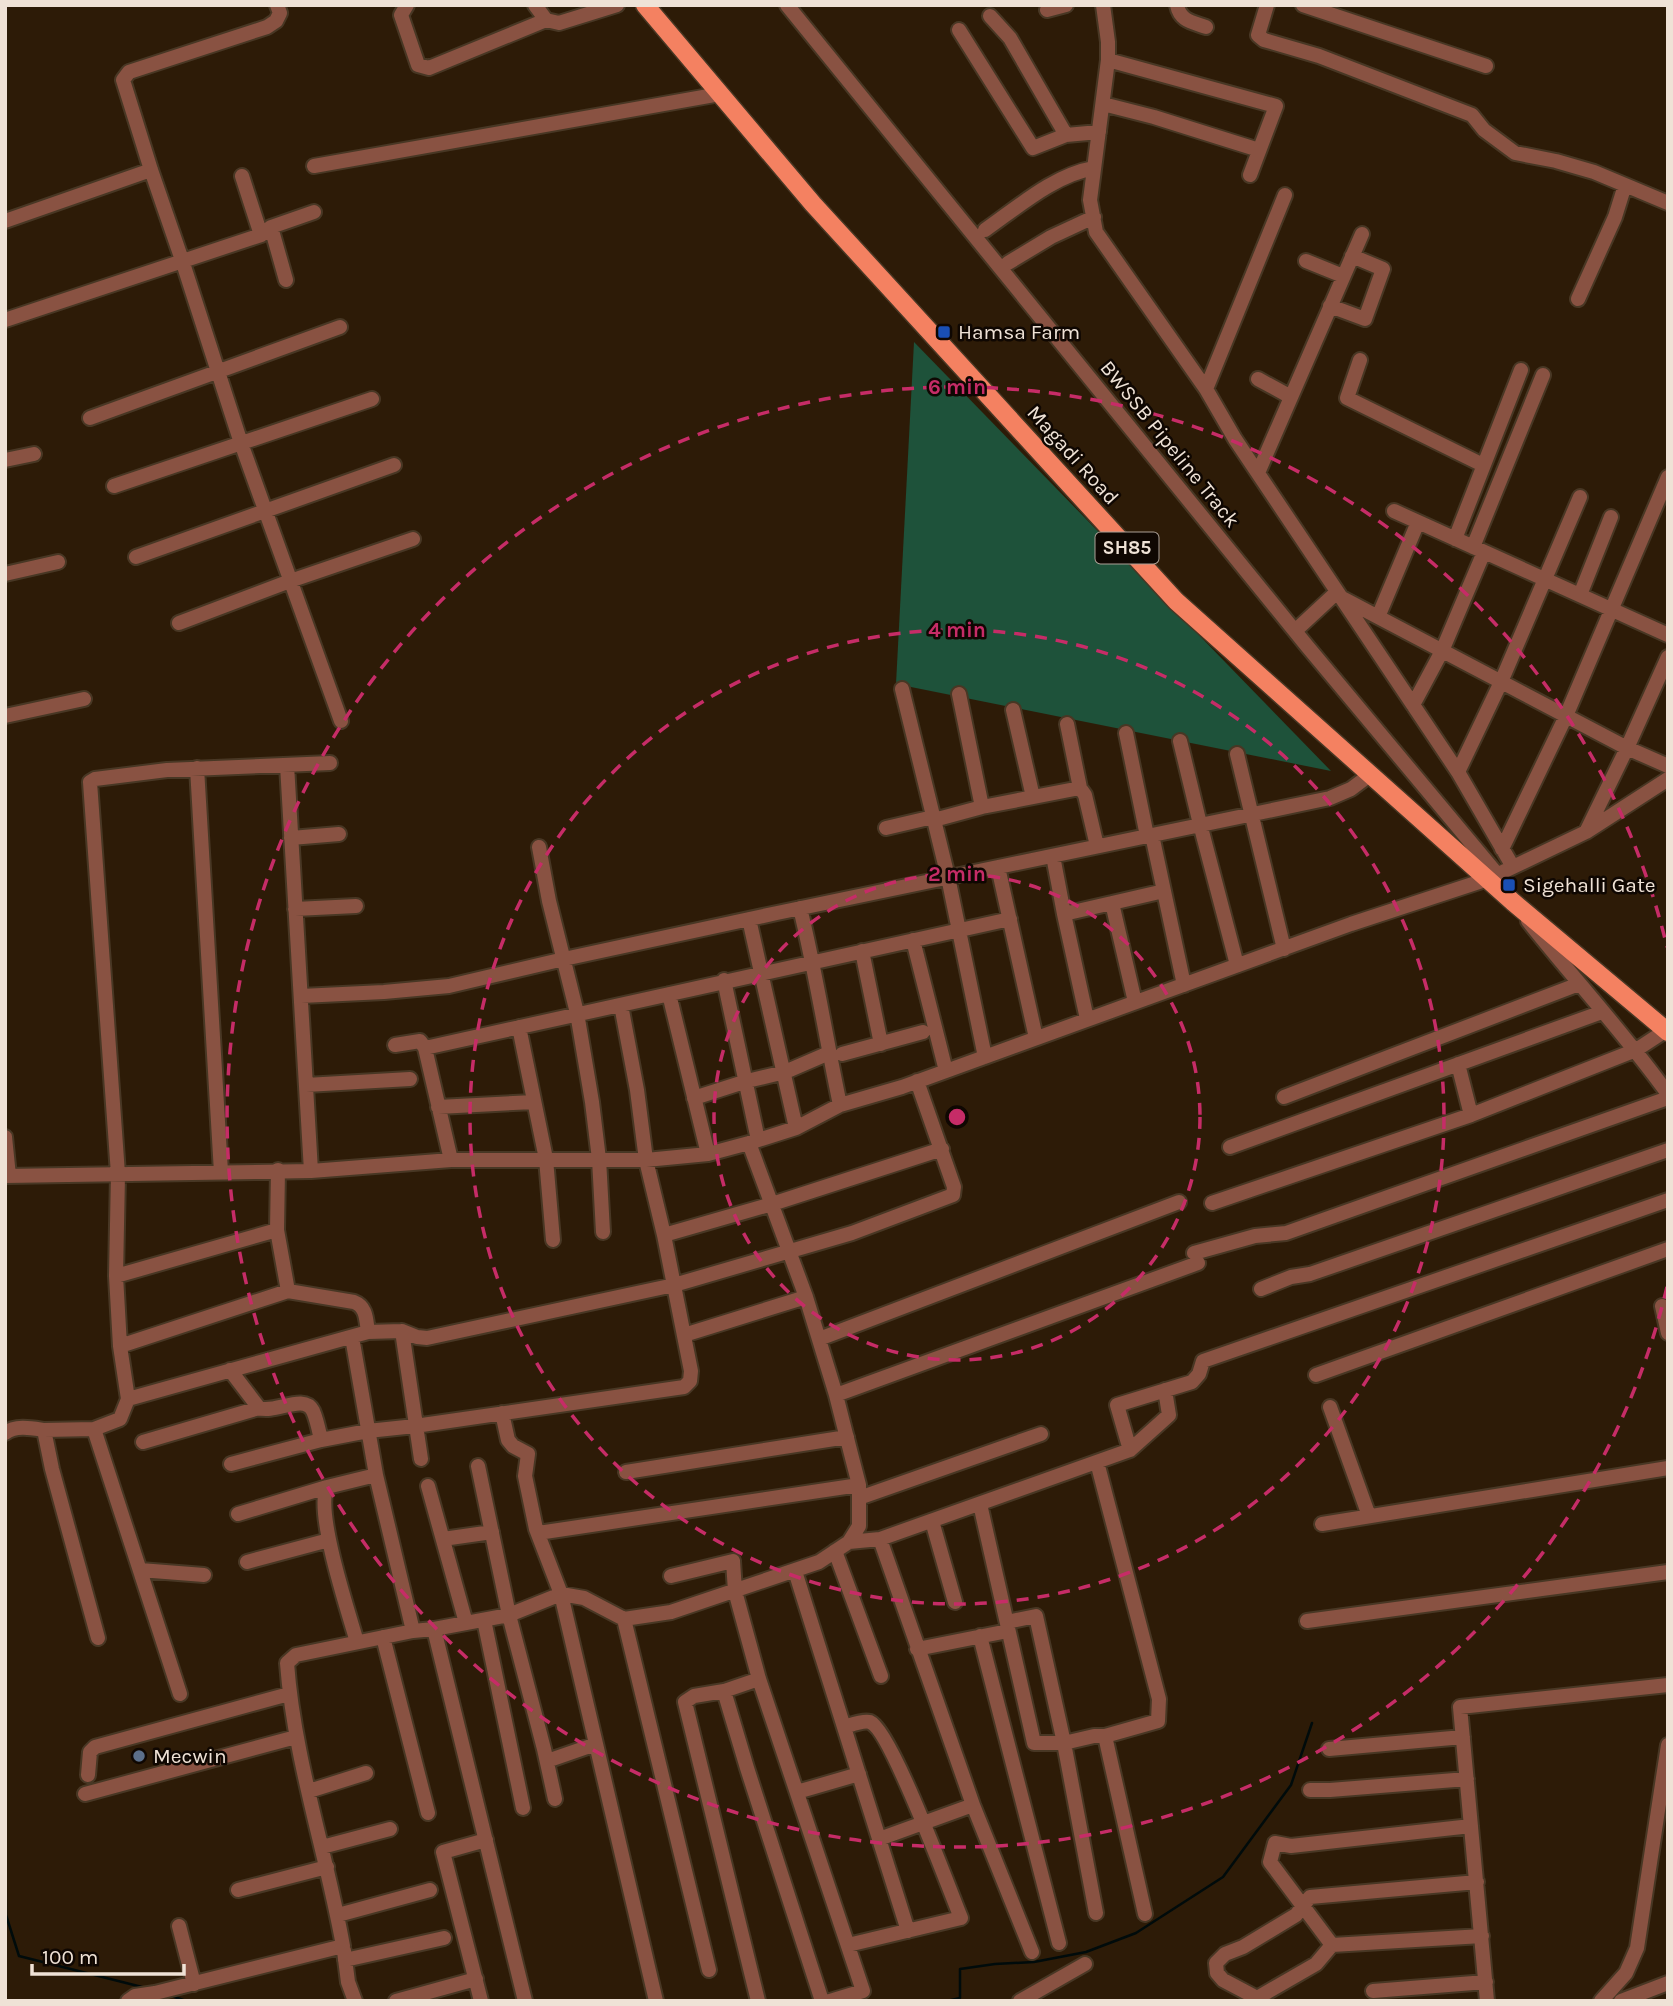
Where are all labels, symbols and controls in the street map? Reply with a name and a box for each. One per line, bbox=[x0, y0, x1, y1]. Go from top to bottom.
place label: Hamsa Farm bbox=[958, 320, 1080, 344]
marker: Hamsa Farm bbox=[936, 324, 952, 340]
street label: BWSSB Pipeline Track bbox=[1095, 356, 1245, 532]
text: 6 min bbox=[928, 375, 986, 399]
street label: Magadi Road bbox=[1022, 401, 1124, 509]
road number: SH85 bbox=[1096, 533, 1158, 564]
text: 4 min bbox=[928, 618, 986, 642]
text: 2 min bbox=[928, 862, 986, 886]
place label: Sigehalli Gate bbox=[1523, 873, 1656, 897]
marker: Sigehalli Gate bbox=[1501, 877, 1517, 893]
centre of rings bbox=[945, 1105, 969, 1129]
place label: Mecwin bbox=[153, 1744, 227, 1768]
marker: Mecwin bbox=[131, 1748, 147, 1764]
scale bar bbox=[32, 1932, 184, 1976]
text: 100 m bbox=[42, 1945, 99, 1969]

